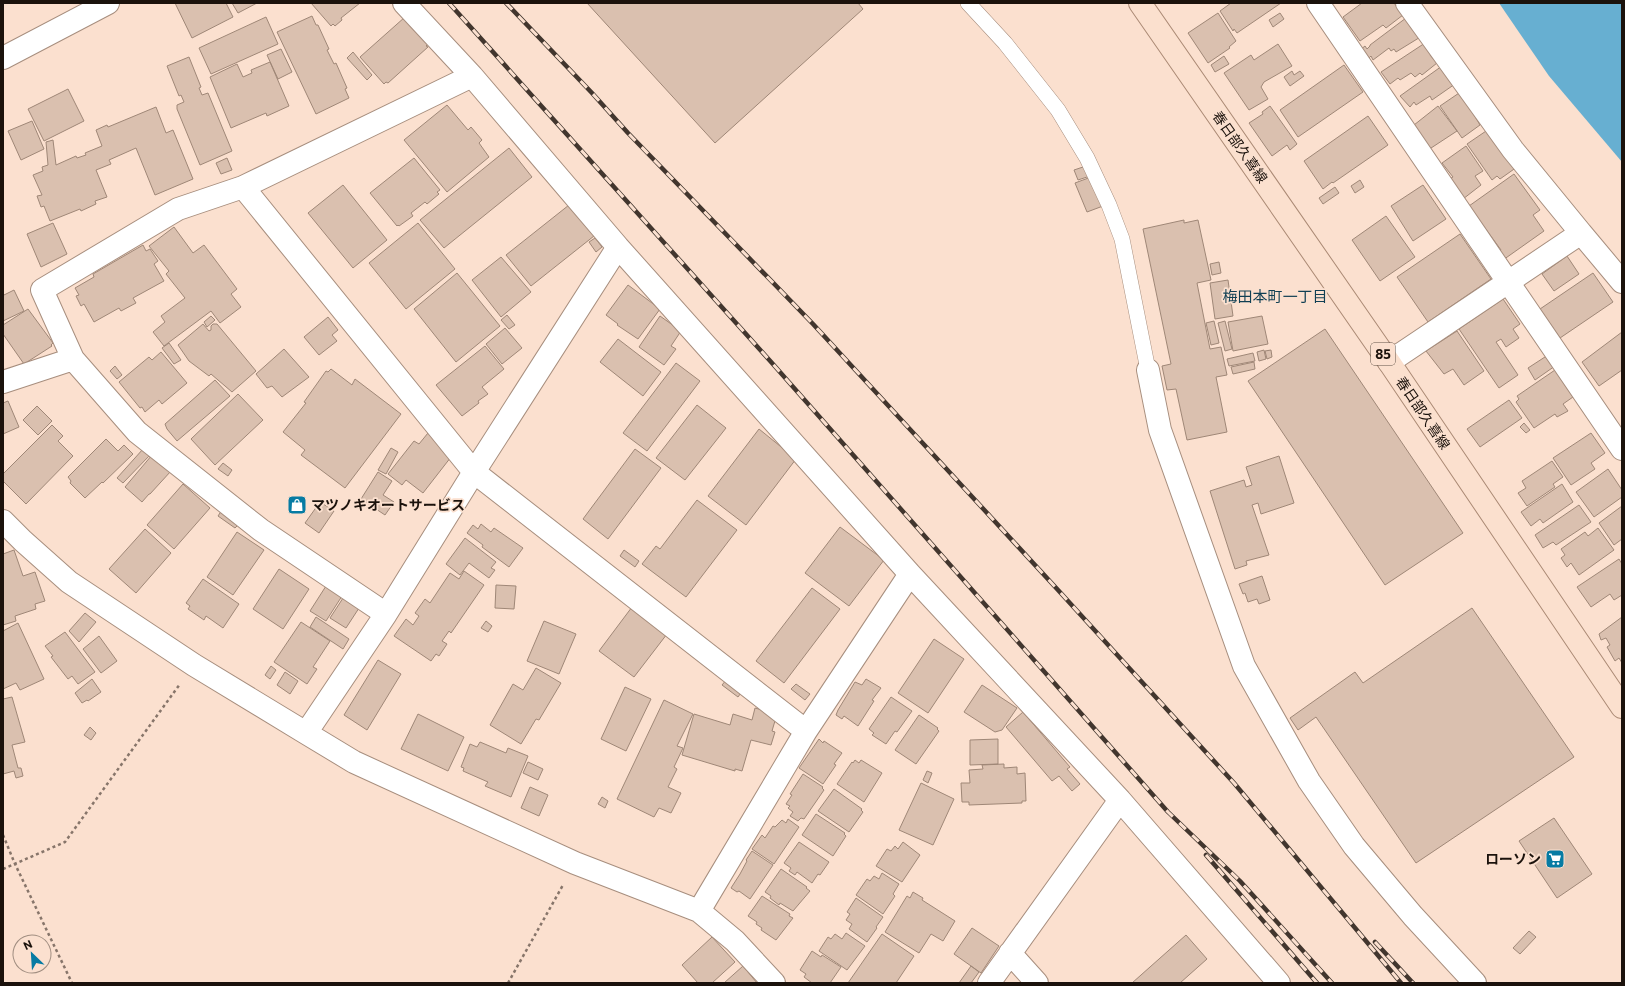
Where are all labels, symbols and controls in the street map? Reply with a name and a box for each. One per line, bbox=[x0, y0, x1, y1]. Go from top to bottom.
street label: 春日部久喜線 bbox=[1209, 107, 1271, 186]
district label: 梅田本町一丁目 bbox=[1222, 287, 1328, 305]
road number: 85 bbox=[1371, 343, 1395, 365]
street label: 春日部久喜線 bbox=[1393, 373, 1454, 452]
shop icon: マツノキオートサービス bbox=[286, 494, 308, 516]
place label: マツノキオートサービス bbox=[311, 496, 465, 513]
supermarket icon: ローソン bbox=[1544, 848, 1566, 870]
place label: ローソン bbox=[1485, 850, 1541, 867]
north arrow bbox=[12, 934, 52, 974]
text: N bbox=[21, 937, 34, 952]

